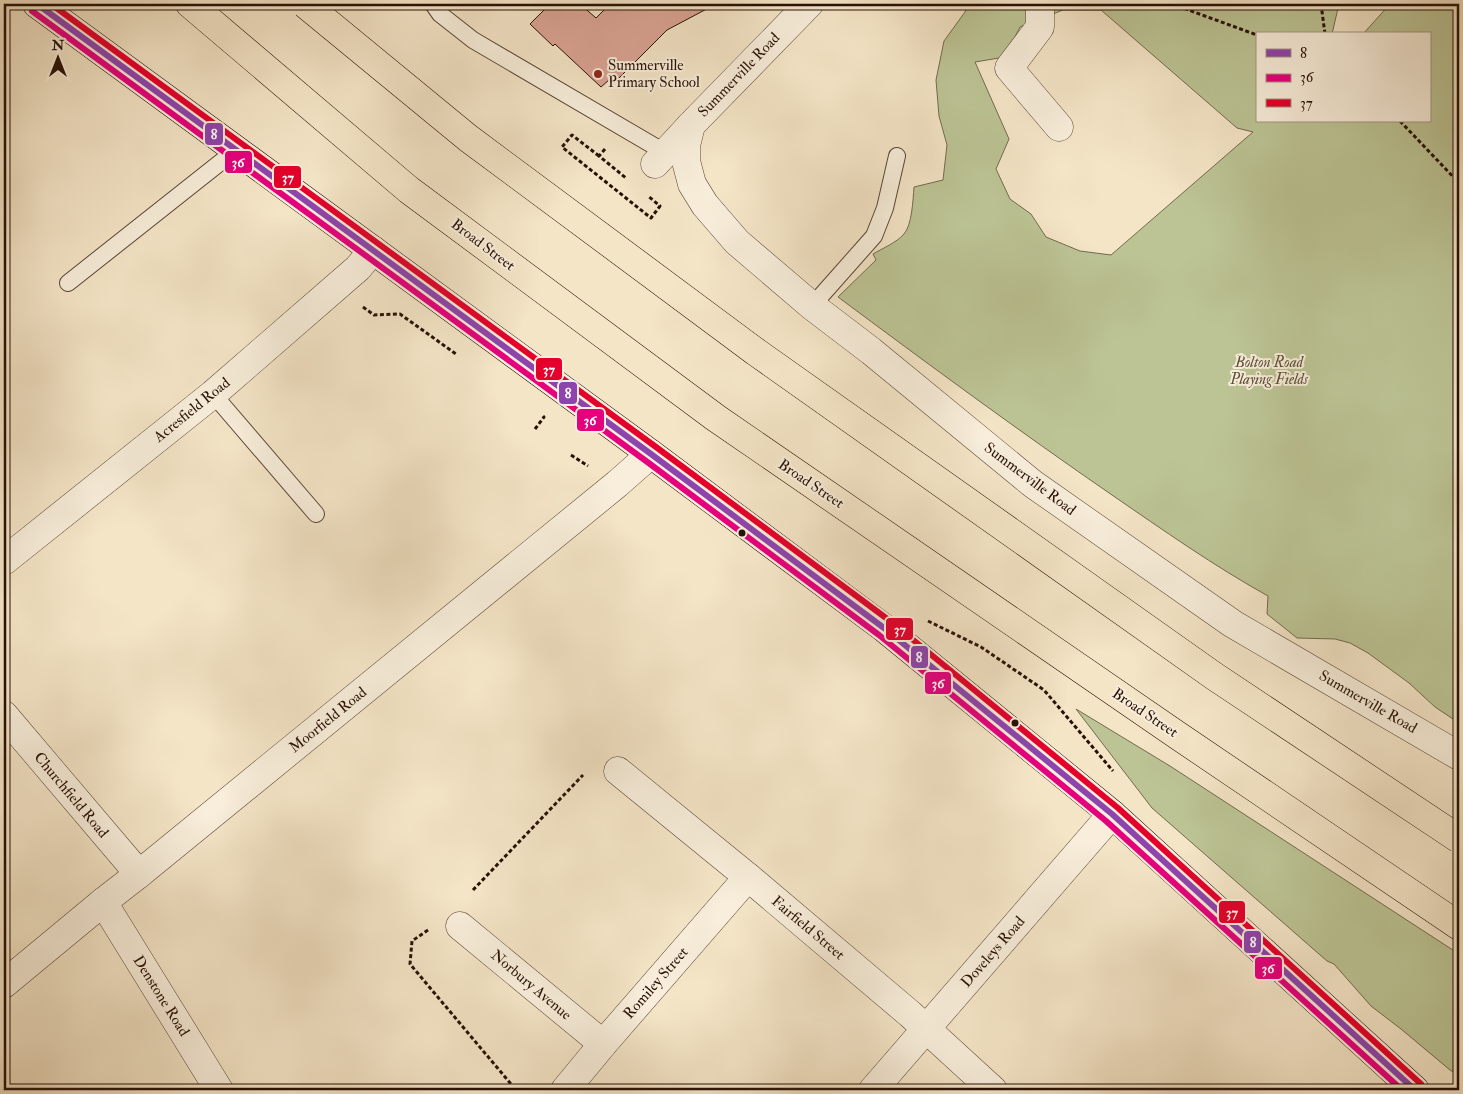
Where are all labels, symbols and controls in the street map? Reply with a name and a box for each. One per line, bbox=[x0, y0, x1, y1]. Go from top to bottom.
street label: Summerville Road bbox=[694, 28, 785, 121]
north arrow bbox=[32, 32, 82, 82]
legend bbox=[1256, 32, 1430, 122]
text: N bbox=[51, 37, 65, 54]
text: 8 bbox=[1300, 44, 1307, 63]
place label: Summerville Primary School bbox=[608, 56, 700, 92]
marker: Summerville Primary School bbox=[592, 68, 604, 80]
text: 36 bbox=[1300, 68, 1315, 87]
text: 37 bbox=[1300, 94, 1313, 113]
line badge: 8 bbox=[204, 122, 224, 146]
text: 8 bbox=[211, 126, 218, 143]
line badge: 36 bbox=[224, 150, 253, 174]
text: 36 bbox=[232, 154, 245, 171]
line badge: 37 bbox=[273, 165, 302, 189]
text: 37 bbox=[282, 169, 294, 186]
street label: Broad Street bbox=[447, 215, 519, 275]
park label: Bolton Road Playing Fields bbox=[1229, 353, 1309, 389]
line badge: 37 bbox=[535, 357, 563, 381]
text: 37 bbox=[543, 361, 555, 378]
street label: Acresfield Road bbox=[149, 373, 234, 447]
line badge: 8 bbox=[558, 381, 578, 405]
text: 8 bbox=[565, 385, 572, 402]
line badge: 36 bbox=[576, 408, 605, 432]
text: 36 bbox=[584, 412, 597, 429]
street label: Summerville Road bbox=[980, 438, 1080, 520]
street label: Broad Street bbox=[774, 455, 848, 513]
unlabelled marker bbox=[737, 528, 747, 538]
line badge: 37 bbox=[885, 617, 914, 641]
text: 37 bbox=[894, 621, 906, 638]
line badge: 8 bbox=[910, 645, 929, 669]
text: 8 bbox=[916, 649, 923, 666]
street label: Summerville Road bbox=[1316, 666, 1421, 738]
line badge: 36 bbox=[924, 671, 952, 695]
text: 36 bbox=[932, 675, 945, 692]
street label: Moorfield Road bbox=[285, 683, 371, 757]
street label: Broad Street bbox=[1108, 684, 1182, 742]
unlabelled marker bbox=[1010, 718, 1020, 728]
street label: Churchfield Road bbox=[30, 748, 113, 842]
street label: Fairfield Street bbox=[768, 892, 849, 964]
line badge: 37 bbox=[1218, 900, 1246, 924]
text: 37 bbox=[1226, 904, 1238, 921]
street label: Doveleys Road bbox=[957, 912, 1030, 992]
line badge: 8 bbox=[1243, 930, 1262, 954]
text: 8 bbox=[1250, 934, 1257, 951]
street label: Romiley Street bbox=[620, 943, 693, 1023]
street label: Norbury Avenue bbox=[487, 946, 575, 1024]
street label: Denstone Road bbox=[129, 952, 194, 1041]
line badge: 36 bbox=[1254, 956, 1283, 980]
text: 36 bbox=[1262, 960, 1275, 977]

